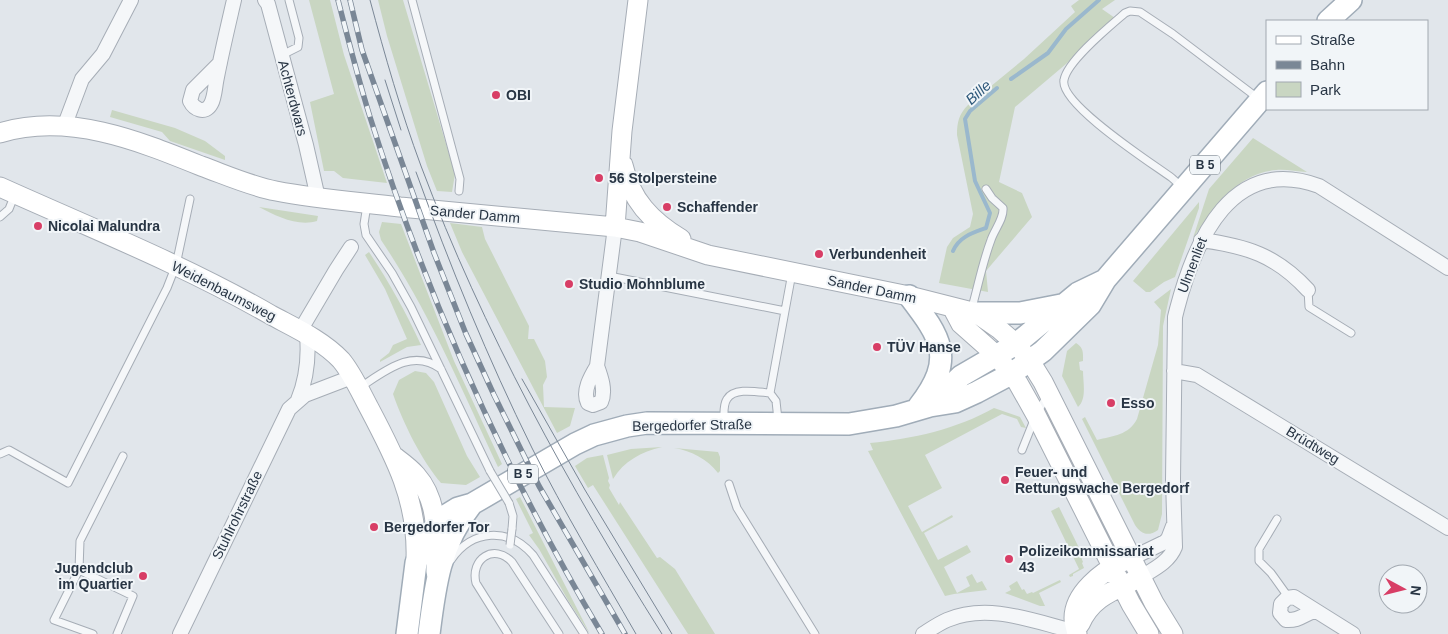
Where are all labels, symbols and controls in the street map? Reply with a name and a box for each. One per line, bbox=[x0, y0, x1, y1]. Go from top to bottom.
legend bbox=[1266, 20, 1428, 110]
text: Straße bbox=[1310, 31, 1355, 48]
text: Bahn bbox=[1310, 56, 1345, 73]
street label: Achterdwars bbox=[275, 58, 311, 138]
water label: Bille bbox=[962, 76, 994, 108]
text: Park bbox=[1310, 81, 1341, 98]
place label: OBI bbox=[506, 87, 531, 103]
marker: OBI bbox=[490, 89, 502, 101]
road number: B 5 bbox=[1190, 156, 1220, 174]
place label: 56 Stolpersteine bbox=[609, 170, 717, 186]
marker: 56 Stolpersteine bbox=[593, 172, 605, 184]
place label: Schaffender bbox=[677, 199, 758, 215]
marker: Schaffender bbox=[661, 201, 673, 213]
street label: Sander Damm bbox=[429, 202, 521, 226]
place label: Nicolai Malundra bbox=[48, 218, 160, 234]
marker: Nicolai Malundra bbox=[32, 220, 44, 232]
street label: Ulmenliet bbox=[1174, 235, 1210, 295]
place label: Verbundenheit bbox=[829, 246, 927, 262]
marker: Verbundenheit bbox=[813, 248, 825, 260]
street label: Weidenbaumsweg bbox=[169, 258, 279, 324]
street label: Sander Damm bbox=[826, 272, 918, 306]
place label: Studio Mohnblume bbox=[579, 276, 705, 292]
marker: Studio Mohnblume bbox=[563, 278, 575, 290]
place label: TÜV Hanse bbox=[887, 339, 961, 355]
marker: TÜV Hanse bbox=[871, 341, 883, 353]
place label: Esso bbox=[1121, 395, 1154, 411]
marker: Esso bbox=[1105, 397, 1117, 409]
street label: Bergedorfer Straße bbox=[632, 416, 752, 434]
street label: Brüdtweg bbox=[1284, 423, 1342, 467]
road number: B 5 bbox=[508, 464, 538, 484]
place label: Feuer- und Rettungswache Bergedorf bbox=[1015, 464, 1190, 496]
street label: Stuhlrohrstraße bbox=[209, 468, 265, 562]
marker: Feuer- und Rettungswache Bergedorf bbox=[999, 474, 1011, 486]
place label: Bergedorfer Tor bbox=[384, 519, 490, 535]
marker: Bergedorfer Tor bbox=[368, 521, 380, 533]
place label: Polizeikommissariat 43 bbox=[1019, 543, 1154, 575]
marker: Polizeikommissariat 43 bbox=[1003, 553, 1015, 565]
place label: Jugendclub im Quartier bbox=[54, 560, 134, 592]
north arrow bbox=[1378, 564, 1428, 614]
marker: Jugendclub im Quartier bbox=[137, 570, 149, 582]
text: N bbox=[1407, 585, 1424, 597]

